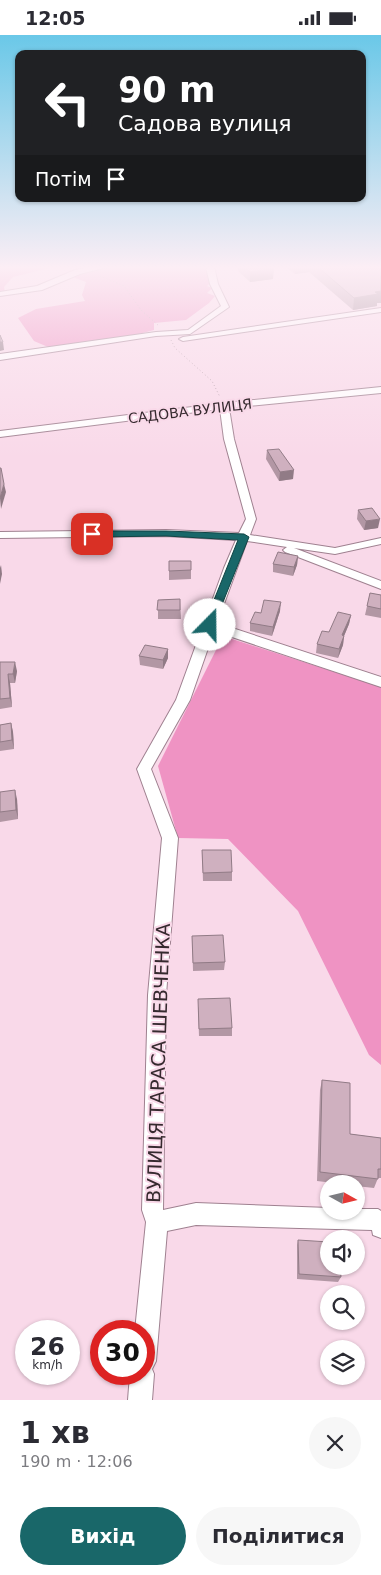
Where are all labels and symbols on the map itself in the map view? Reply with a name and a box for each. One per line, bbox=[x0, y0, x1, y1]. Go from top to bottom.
street label: САДОВА ВУЛИЦЯ bbox=[127, 395, 253, 427]
pin bbox=[71, 513, 113, 555]
position arrow bbox=[183, 598, 235, 650]
street label: ВУЛИЦЯ ТАРАСА ШЕВЧЕНКА bbox=[142, 923, 174, 1203]
north arrow bbox=[320, 1175, 365, 1220]
speed limit sign: 30 bbox=[90, 1320, 155, 1385]

